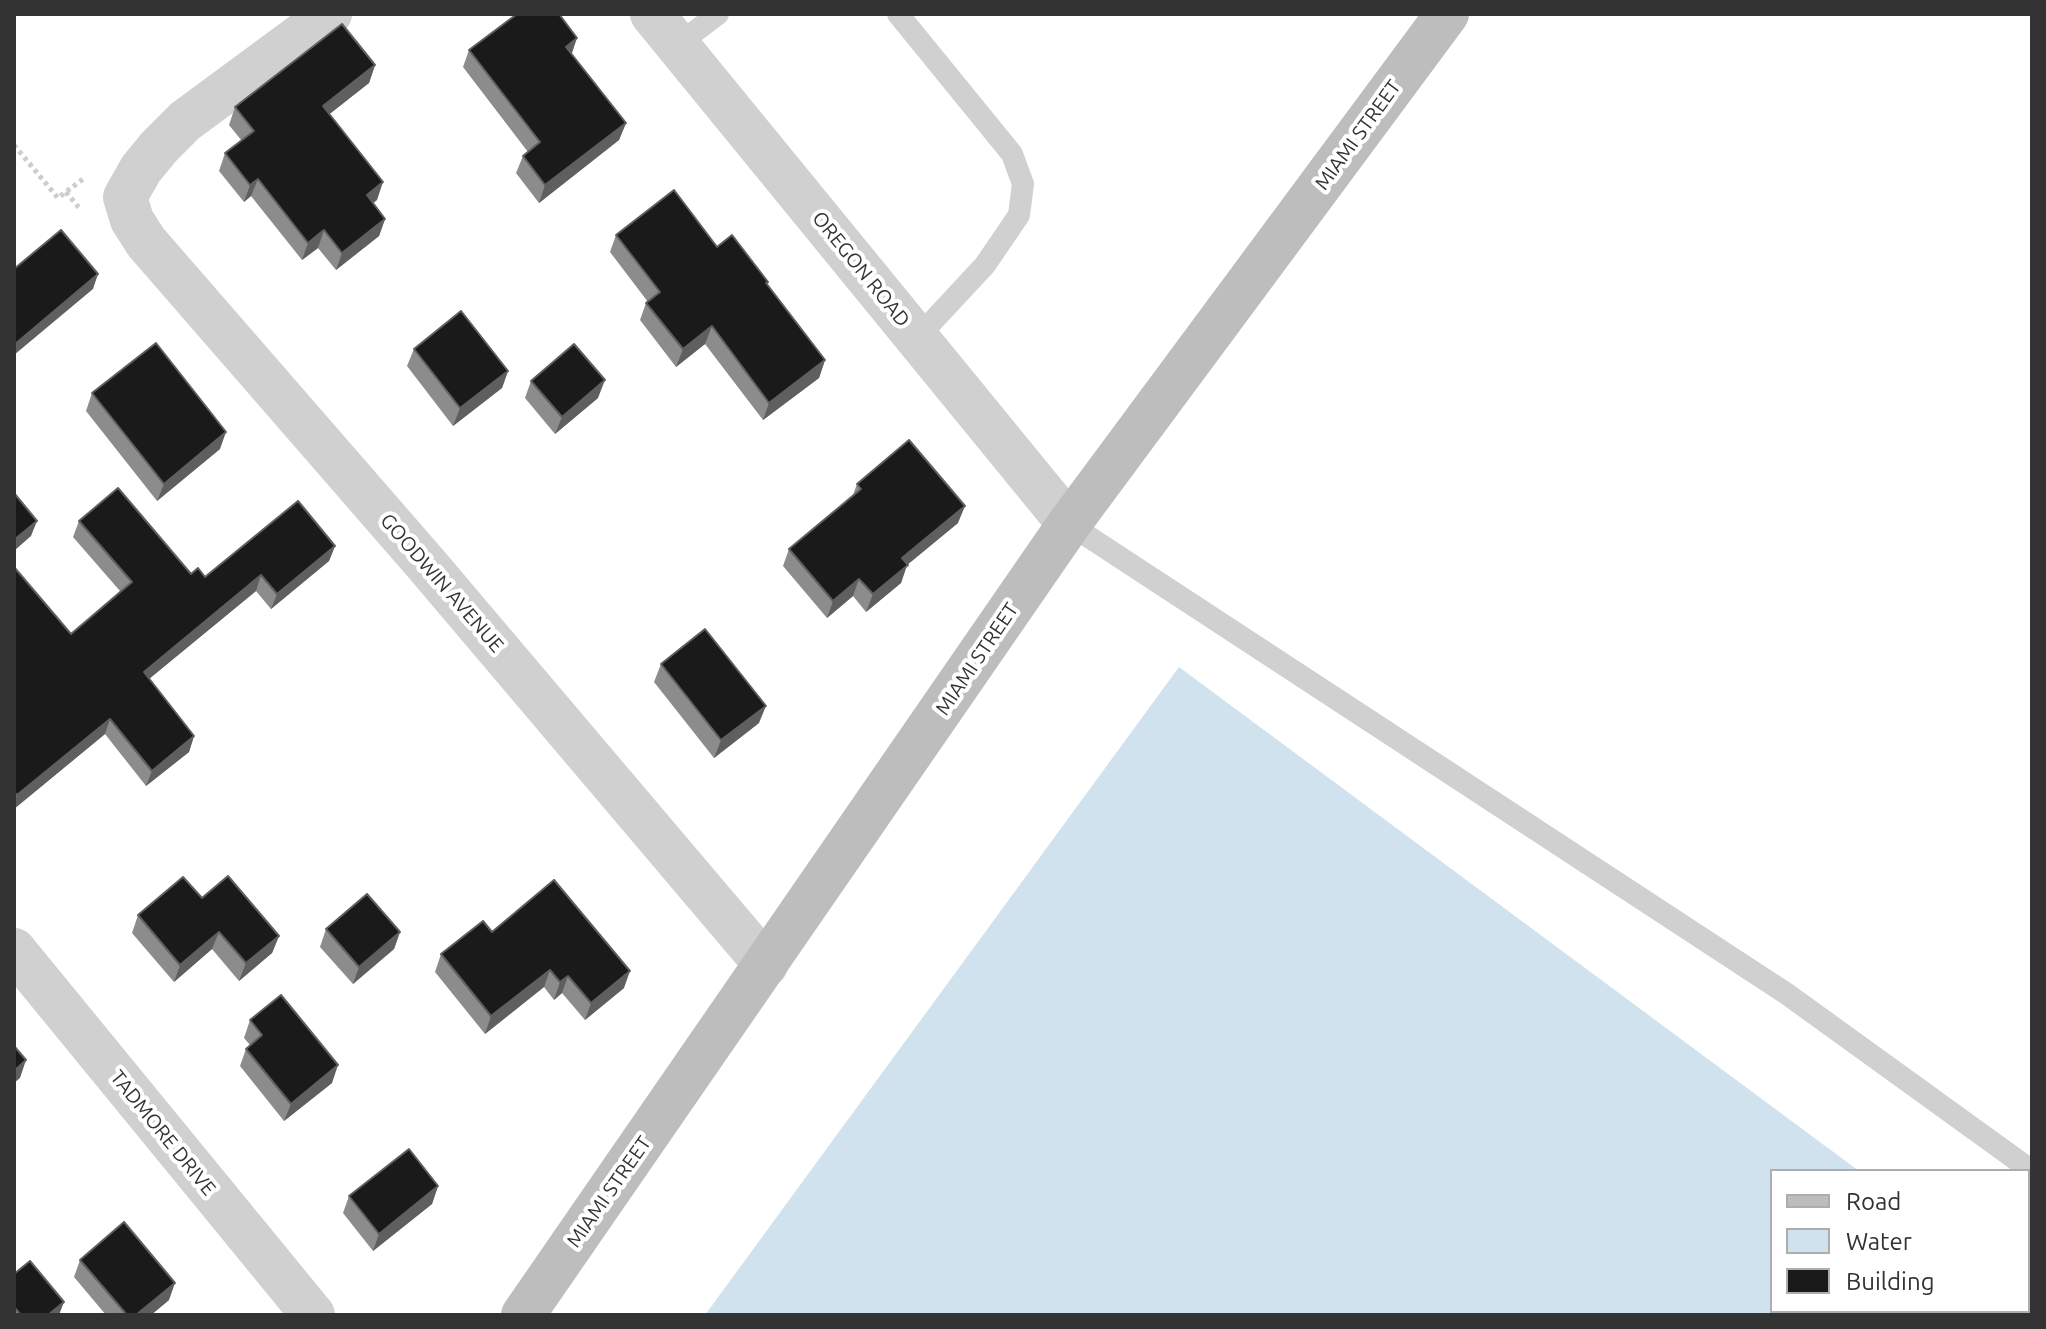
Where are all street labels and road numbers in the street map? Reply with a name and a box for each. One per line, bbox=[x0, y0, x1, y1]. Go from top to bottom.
street label: MIAMI STREET bbox=[1310, 75, 1406, 195]
street label: OREGON ROAD bbox=[807, 206, 915, 332]
street label: GOODWIN AVENUE bbox=[375, 509, 509, 657]
street label: MIAMI STREET bbox=[931, 598, 1023, 720]
street label: TADMORE DRIVE bbox=[105, 1066, 221, 1200]
street label: MIAMI STREET bbox=[562, 1132, 656, 1252]

